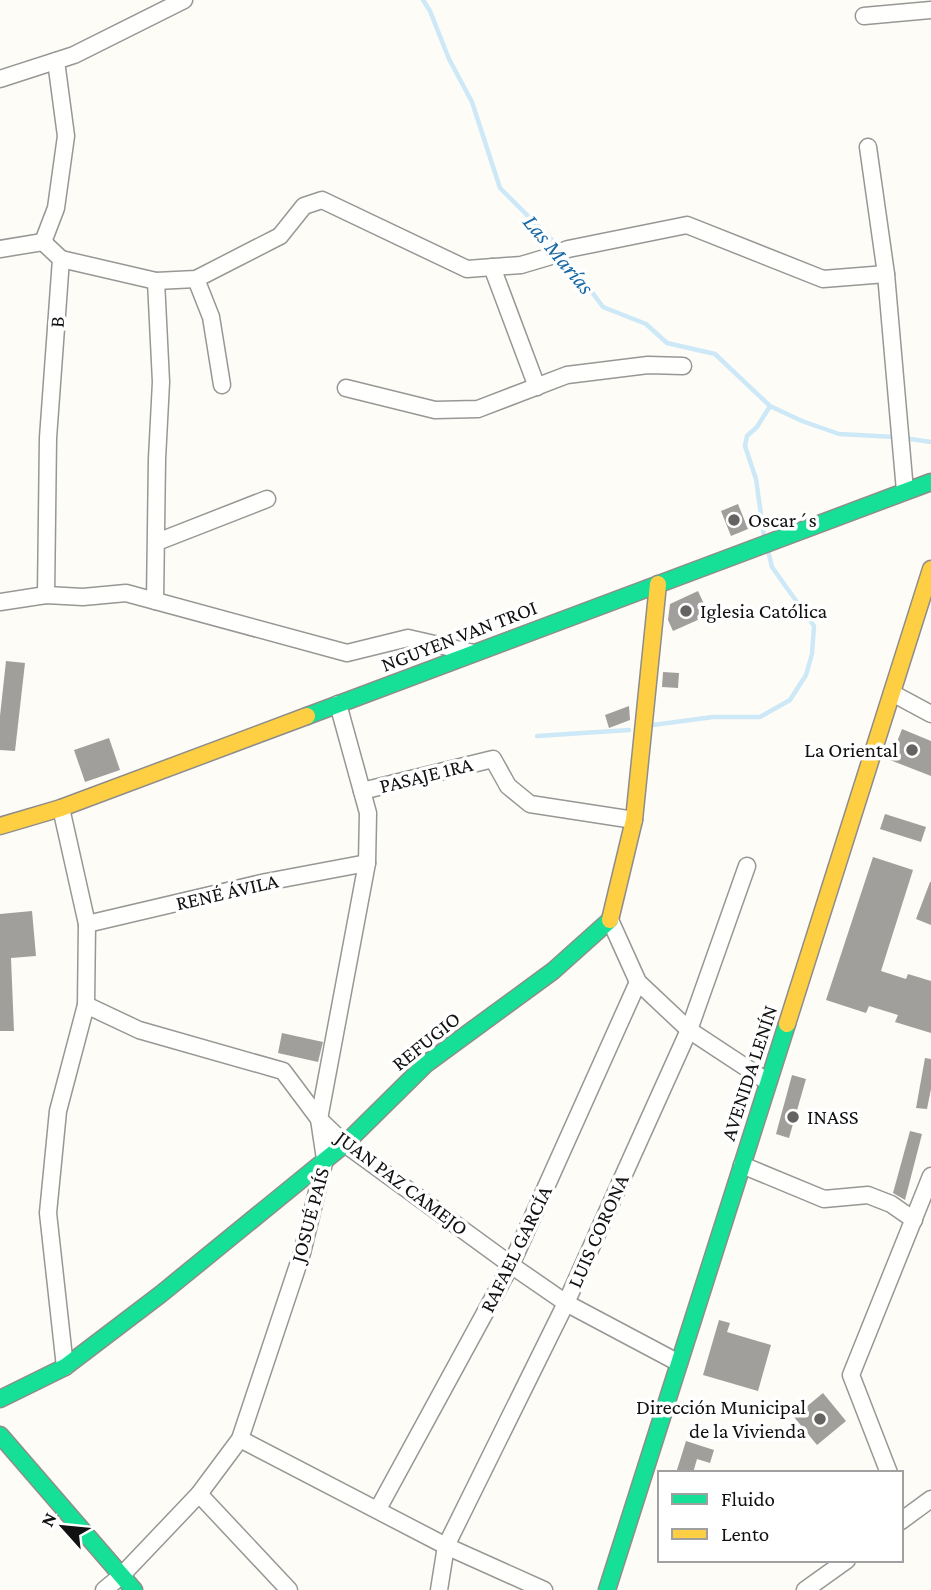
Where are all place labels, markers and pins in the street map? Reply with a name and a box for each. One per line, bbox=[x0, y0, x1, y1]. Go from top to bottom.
place label: Oscar´s bbox=[748, 508, 817, 532]
marker: Oscar´s bbox=[726, 512, 742, 528]
place label: Iglesia Católica bbox=[700, 599, 828, 623]
marker: Iglesia Católica bbox=[678, 603, 694, 619]
place label: La Oriental bbox=[804, 738, 898, 762]
marker: La Oriental bbox=[904, 742, 920, 758]
place label: INASS bbox=[807, 1105, 859, 1129]
marker: INASS bbox=[785, 1109, 801, 1125]
place label: Dirección Municipal de la Vivienda bbox=[636, 1395, 806, 1443]
marker: Dirección Municipal de la Vivienda bbox=[812, 1411, 828, 1427]

